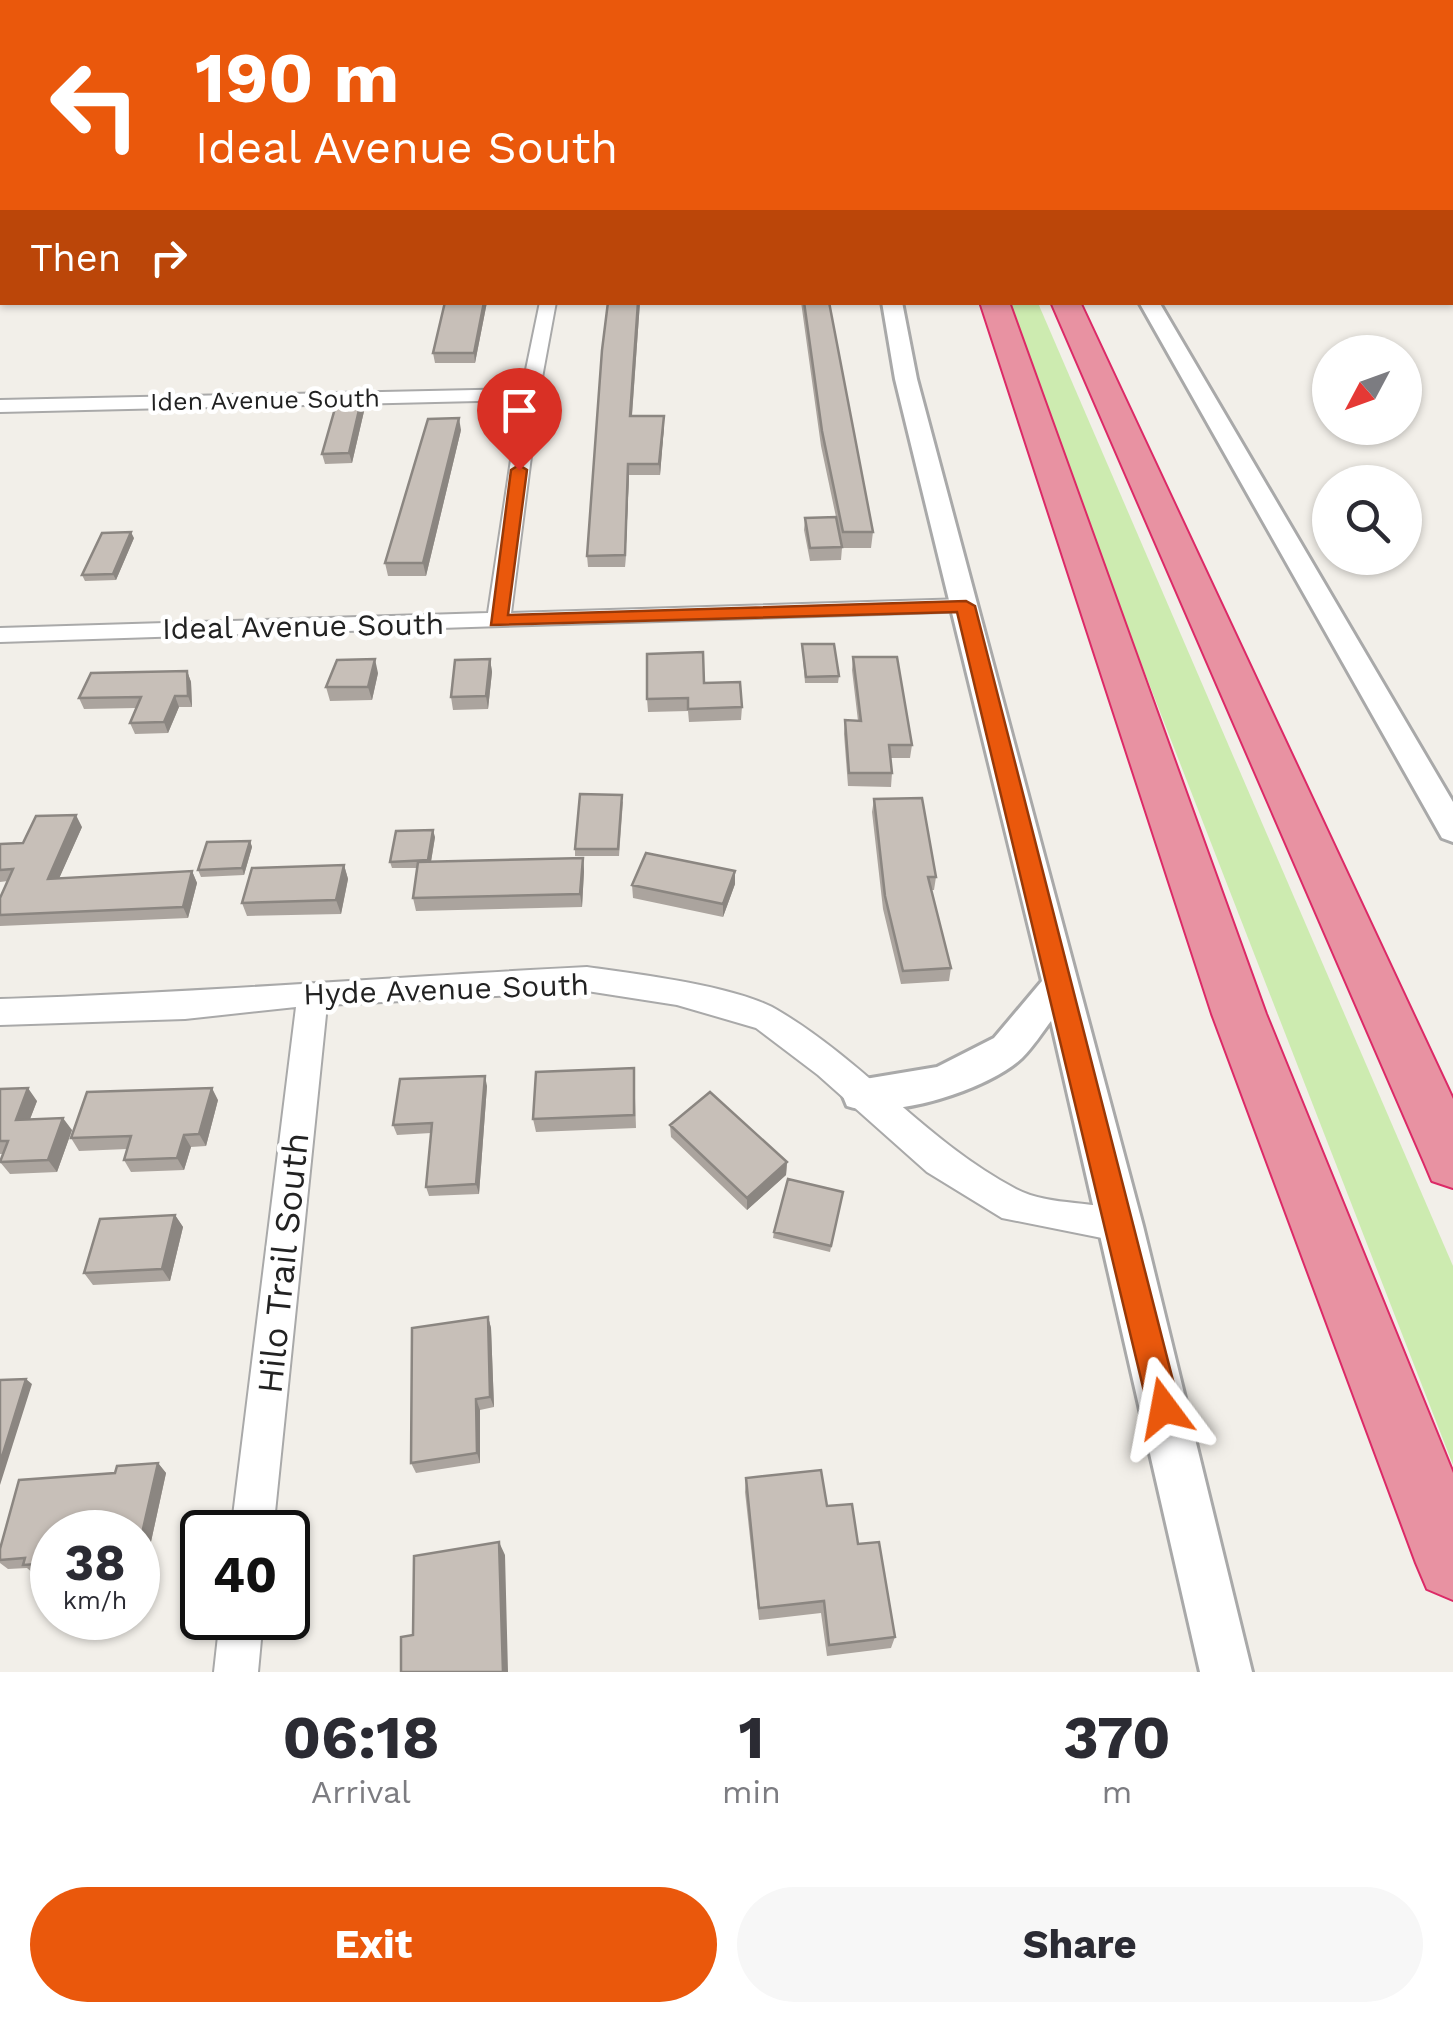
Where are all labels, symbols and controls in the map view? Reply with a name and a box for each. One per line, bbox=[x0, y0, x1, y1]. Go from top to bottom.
text: 190 m bbox=[195, 37, 399, 119]
icon: left bbox=[30, 40, 160, 170]
text: Ideal Avenue South bbox=[195, 121, 618, 174]
icon: right bbox=[141, 230, 196, 285]
text: Then bbox=[30, 236, 121, 280]
north arrow bbox=[1312, 335, 1422, 445]
map controls bbox=[1312, 335, 1422, 575]
pin bbox=[477, 368, 562, 471]
street label: Iden Avenue South bbox=[150, 383, 380, 417]
icon: arrive bbox=[492, 383, 547, 438]
button: search bbox=[1312, 465, 1422, 575]
street label: Ideal Avenue South bbox=[162, 606, 444, 646]
street label: Hyde Avenue South bbox=[303, 967, 589, 1011]
street label: Hilo Trail South bbox=[248, 1130, 318, 1396]
position arrow bbox=[1112, 1356, 1216, 1460]
speed limit sign: 40 bbox=[180, 1510, 310, 1640]
text: 38 bbox=[65, 1533, 126, 1592]
text: km/h bbox=[63, 1586, 127, 1615]
text: 06:18 bbox=[282, 1702, 440, 1773]
text: 1 bbox=[738, 1702, 764, 1773]
text: 370 bbox=[1063, 1702, 1171, 1773]
text: Arrival bbox=[311, 1773, 411, 1811]
text: min bbox=[722, 1773, 781, 1811]
text: m bbox=[1102, 1773, 1132, 1811]
button: Exit bbox=[30, 1887, 717, 2002]
button: Share bbox=[737, 1887, 1423, 2002]

